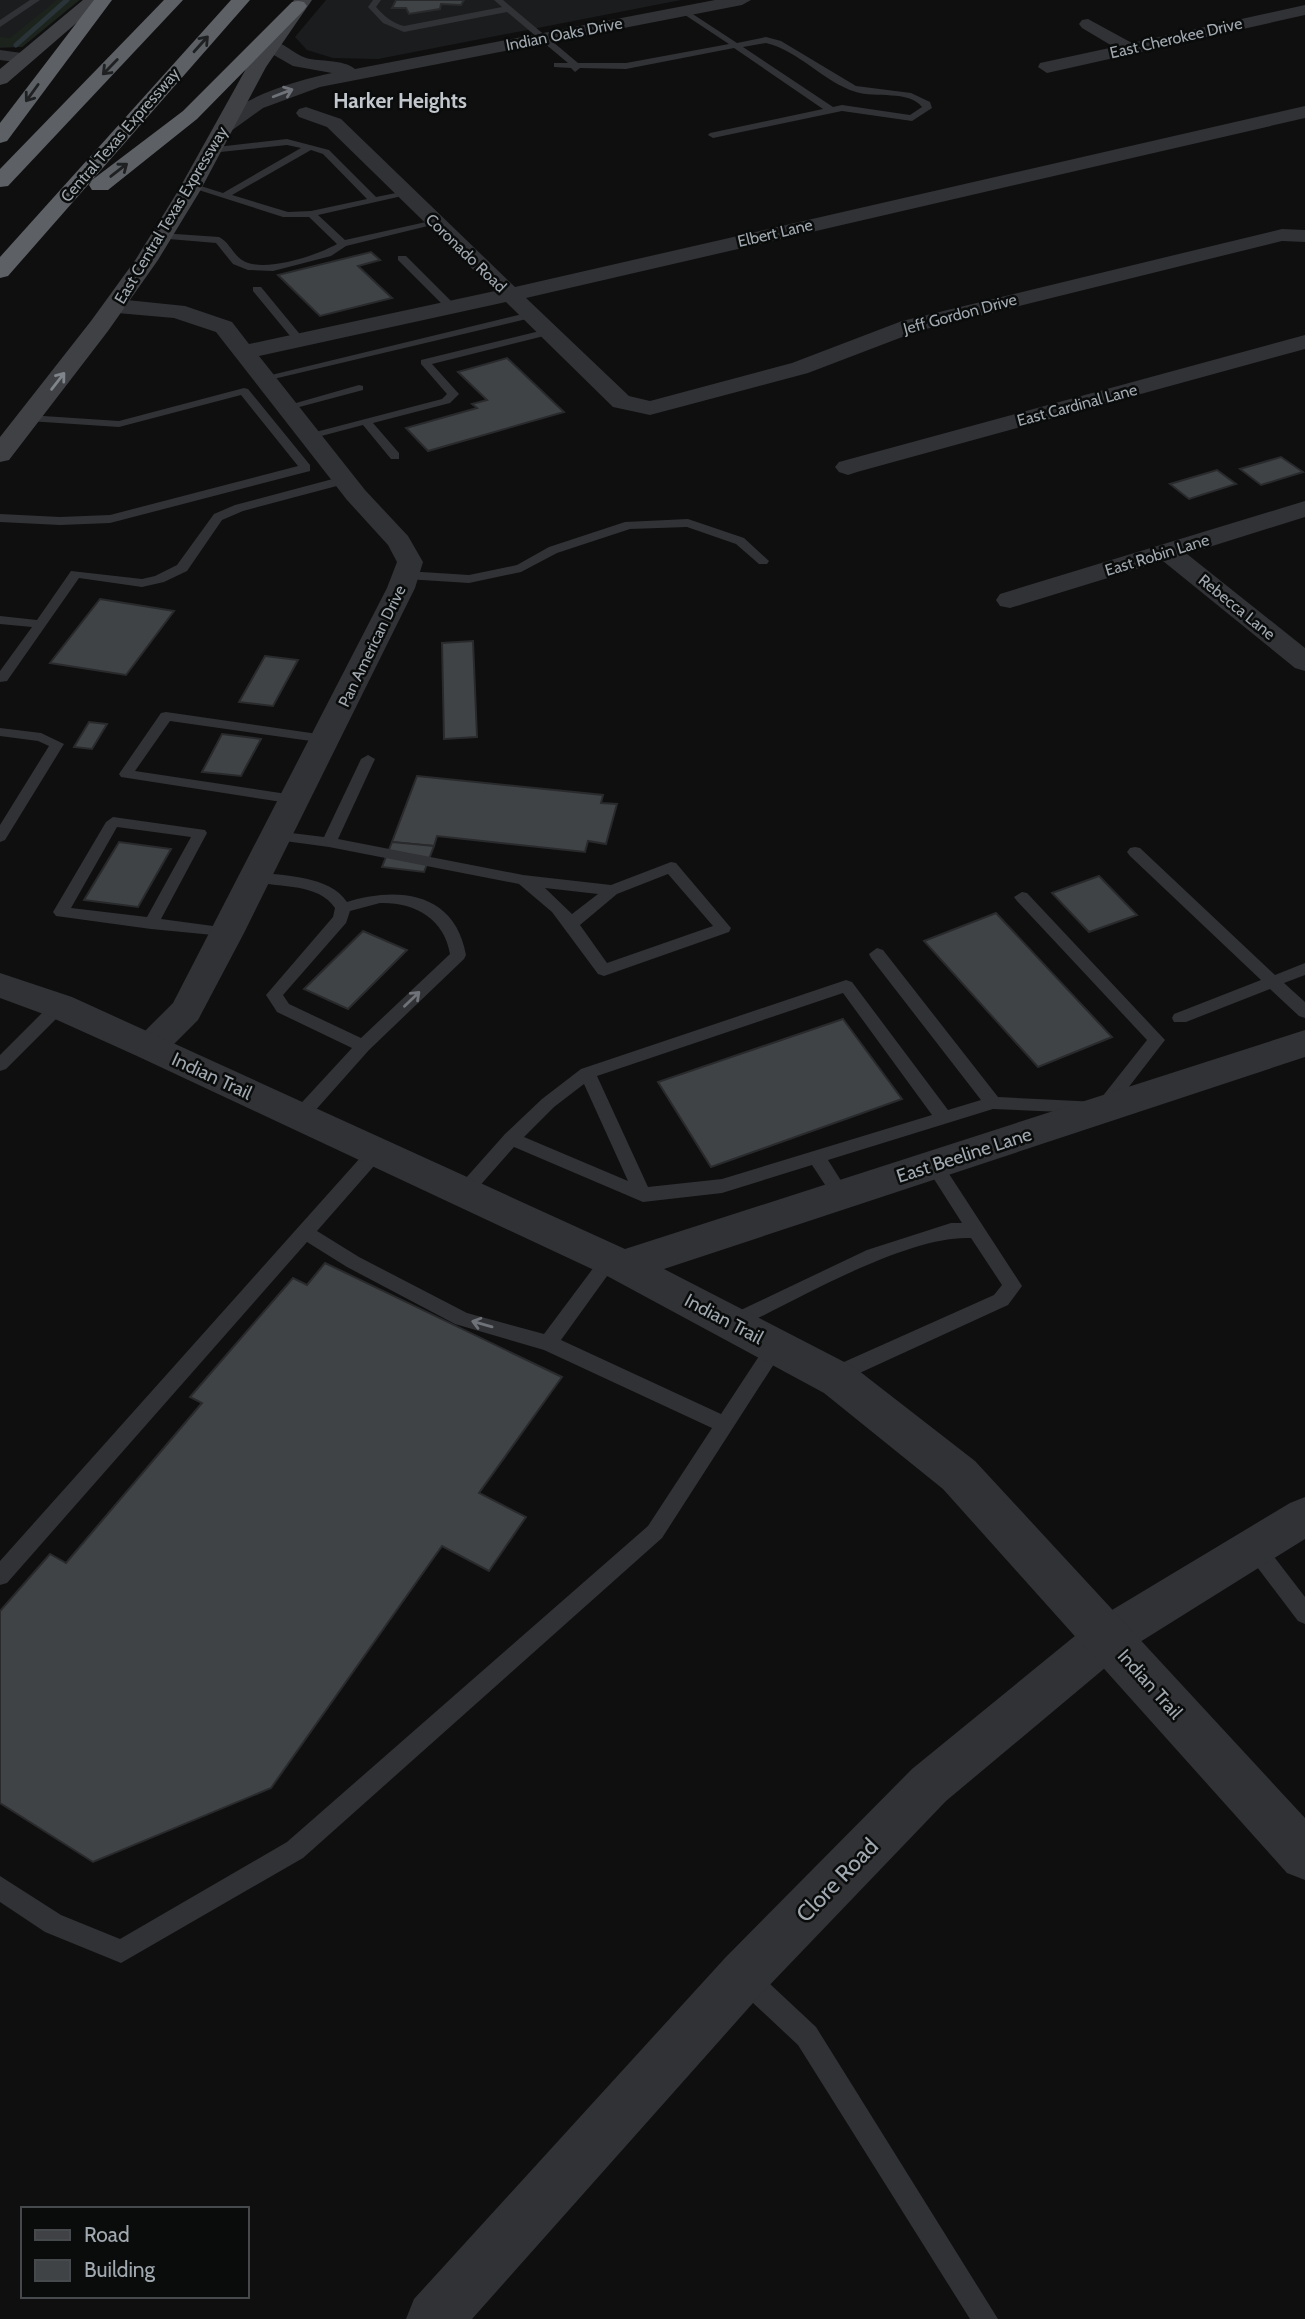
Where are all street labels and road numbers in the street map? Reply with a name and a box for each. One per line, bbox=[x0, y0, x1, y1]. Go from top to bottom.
street label: Indian Oaks Drive bbox=[504, 13, 624, 55]
street label: East Cherokee Drive bbox=[1108, 14, 1244, 62]
street label: Central Texas Expressway bbox=[57, 64, 183, 206]
street label: East Central Texas Expressway bbox=[110, 123, 232, 307]
street label: Coronado Road bbox=[422, 210, 510, 296]
street label: Elbert Lane bbox=[736, 215, 814, 251]
street label: Jeff Gordon Drive bbox=[900, 290, 1019, 339]
street label: East Cardinal Lane bbox=[1015, 380, 1139, 430]
street label: East Robin Lane bbox=[1103, 530, 1211, 580]
street label: Rebecca Lane bbox=[1195, 570, 1279, 644]
street label: Pan American Drive bbox=[334, 582, 410, 710]
street label: Indian Trail bbox=[168, 1047, 256, 1105]
street label: East Beeline Lane bbox=[893, 1122, 1035, 1188]
street label: Indian Trail bbox=[681, 1289, 768, 1350]
street label: Indian Trail bbox=[1113, 1644, 1188, 1724]
street label: Clore Road bbox=[790, 1832, 884, 1928]

